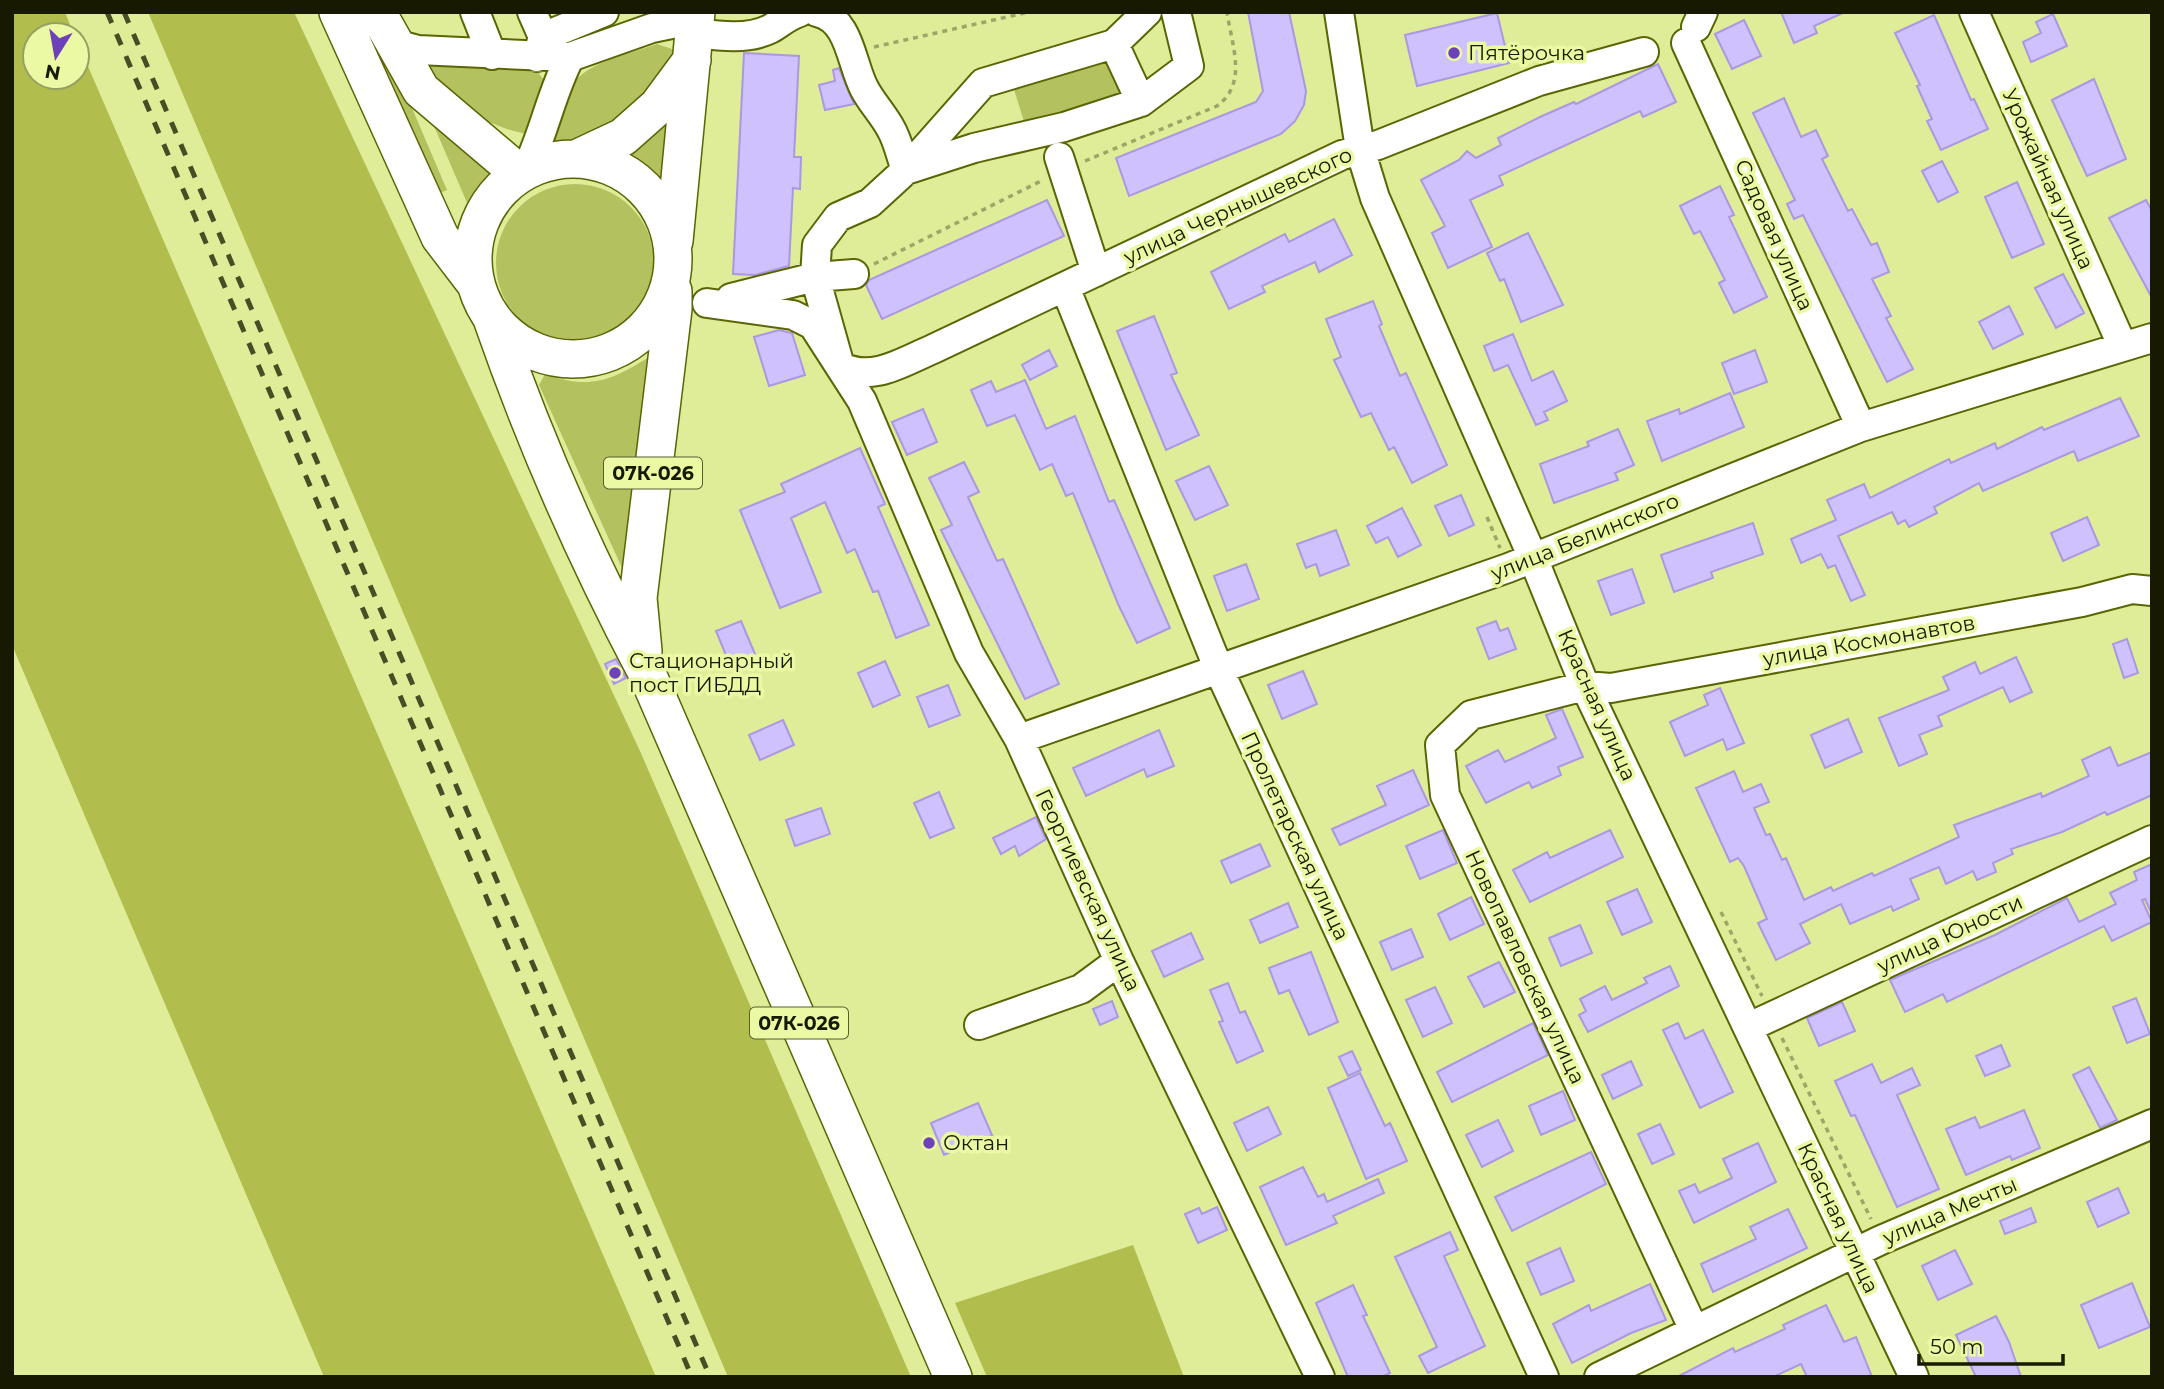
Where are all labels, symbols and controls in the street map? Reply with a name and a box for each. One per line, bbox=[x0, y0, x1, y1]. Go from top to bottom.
north arrow bbox=[21, 21, 91, 91]
place label: Пятёрочка bbox=[1468, 40, 1585, 65]
marker: Пятёрочка bbox=[1446, 45, 1462, 61]
text: N bbox=[43, 59, 63, 85]
street label: Урожайная улица bbox=[1997, 85, 2100, 273]
street label: улица Чернышевского bbox=[1119, 142, 1356, 270]
street label: Садовая улица bbox=[1730, 155, 1819, 314]
road number: 07К-026 bbox=[604, 458, 702, 488]
street label: улица Белинского bbox=[1486, 487, 1683, 586]
street label: улица Космонавтов bbox=[1760, 610, 1977, 672]
street label: Красная улица bbox=[1553, 625, 1642, 784]
place label: Стационарный пост ГИБДД bbox=[629, 648, 794, 697]
marker: Стационарный пост ГИБДД bbox=[607, 665, 623, 681]
street label: Пролетарская улица bbox=[1236, 728, 1355, 944]
street label: Георгиевская улица bbox=[1031, 785, 1146, 995]
street label: Новопавловская улица bbox=[1460, 846, 1591, 1088]
street label: улица Юности bbox=[1872, 889, 2026, 979]
road number: 07К-026 bbox=[750, 1007, 848, 1038]
place label: Октан bbox=[943, 1130, 1009, 1155]
marker: Октан bbox=[921, 1135, 937, 1151]
street label: Красная улица bbox=[1793, 1139, 1884, 1297]
street label: улица Мечты bbox=[1878, 1171, 2021, 1250]
scale bar bbox=[1919, 1322, 2062, 1366]
text: 50 m bbox=[1930, 1334, 1984, 1359]

